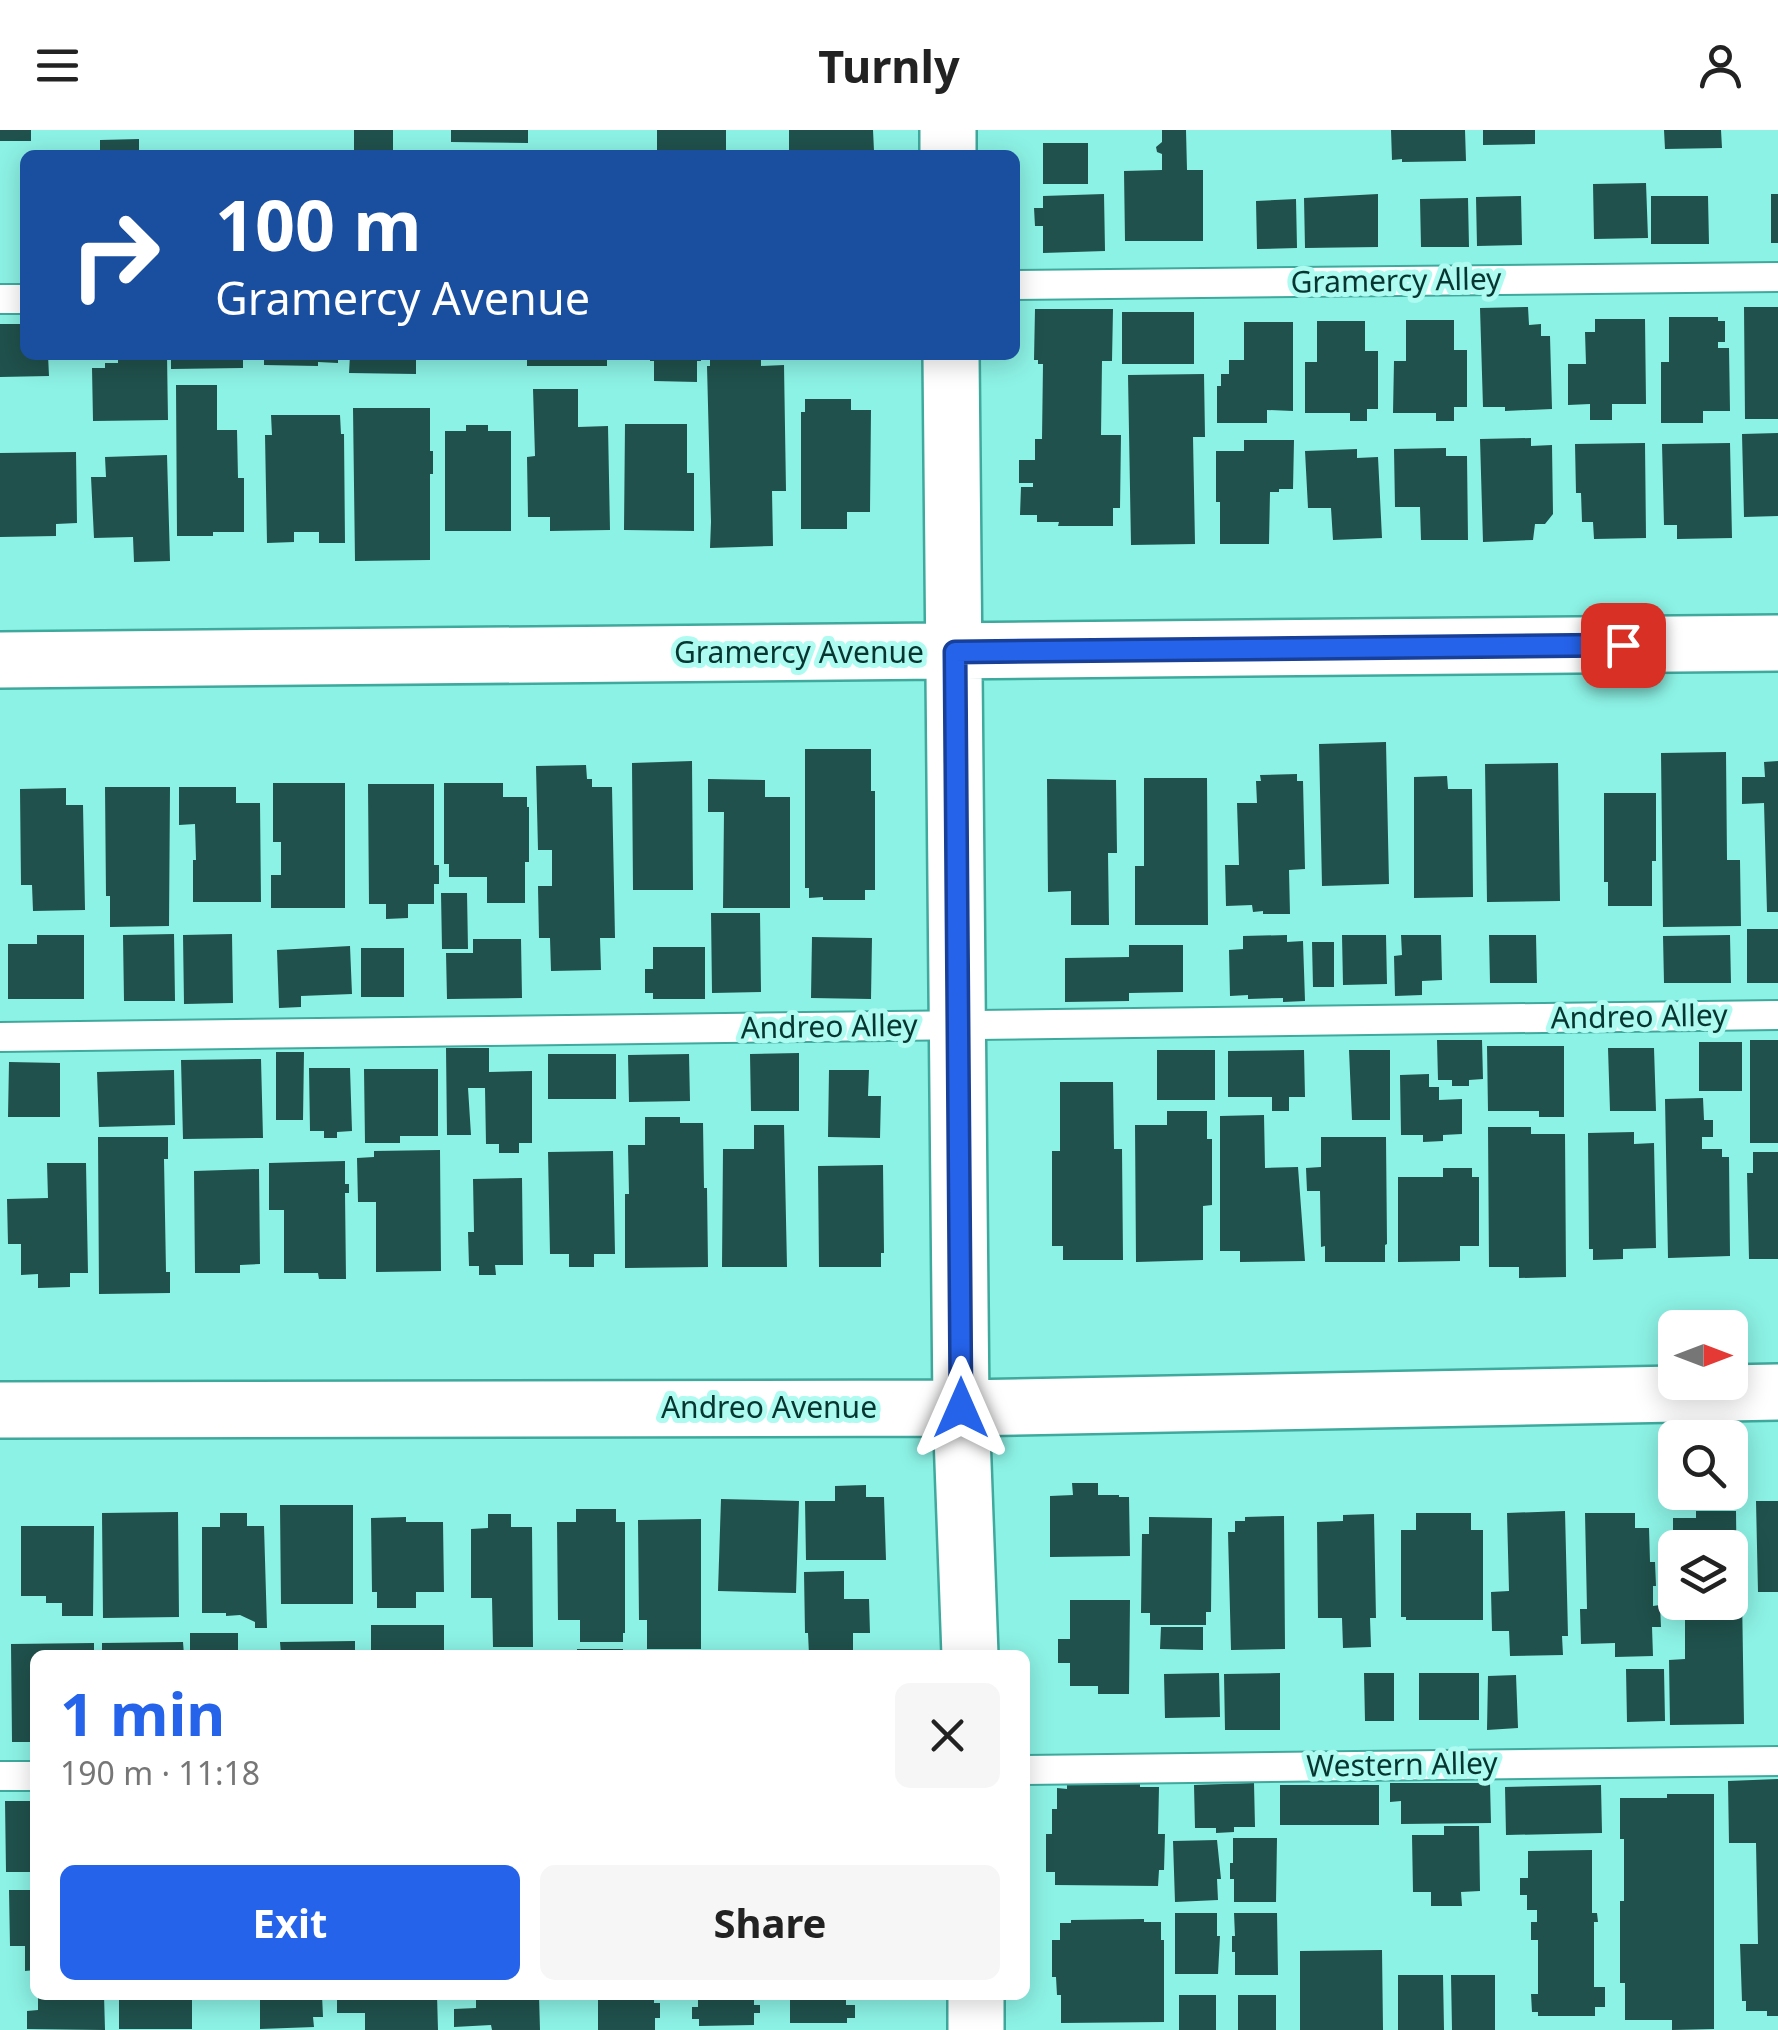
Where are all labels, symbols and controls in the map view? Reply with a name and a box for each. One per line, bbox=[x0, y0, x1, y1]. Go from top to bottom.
text: Turnly bbox=[818, 35, 960, 96]
icon: menu bbox=[30, 38, 85, 93]
icon: person bbox=[1693, 38, 1748, 93]
text: 100 m bbox=[215, 176, 422, 272]
icon: right bbox=[50, 190, 180, 320]
street label: Gramercy Alley bbox=[1290, 257, 1503, 302]
text: Gramercy Avenue bbox=[215, 267, 590, 328]
pin bbox=[1581, 603, 1666, 688]
icon: arrive bbox=[1596, 618, 1651, 673]
street label: Gramercy Avenue bbox=[674, 631, 924, 672]
street label: Andreo Alley bbox=[1550, 993, 1729, 1038]
street label: Andreo Alley bbox=[740, 1003, 919, 1048]
north arrow bbox=[1658, 1310, 1748, 1400]
map controls bbox=[1658, 1310, 1748, 1620]
position arrow bbox=[909, 1356, 1013, 1460]
street label: Andreo Avenue bbox=[661, 1386, 877, 1427]
button: search bbox=[1658, 1420, 1748, 1510]
button: layers bbox=[1658, 1530, 1748, 1620]
text: 1 min bbox=[60, 1672, 225, 1754]
button: close bbox=[895, 1683, 1000, 1788]
street label: Western Alley bbox=[1306, 1741, 1499, 1786]
text: 190 m · 11:18 bbox=[60, 1751, 260, 1794]
button: Exit bbox=[60, 1865, 520, 1980]
button: Share bbox=[540, 1865, 1000, 1980]

